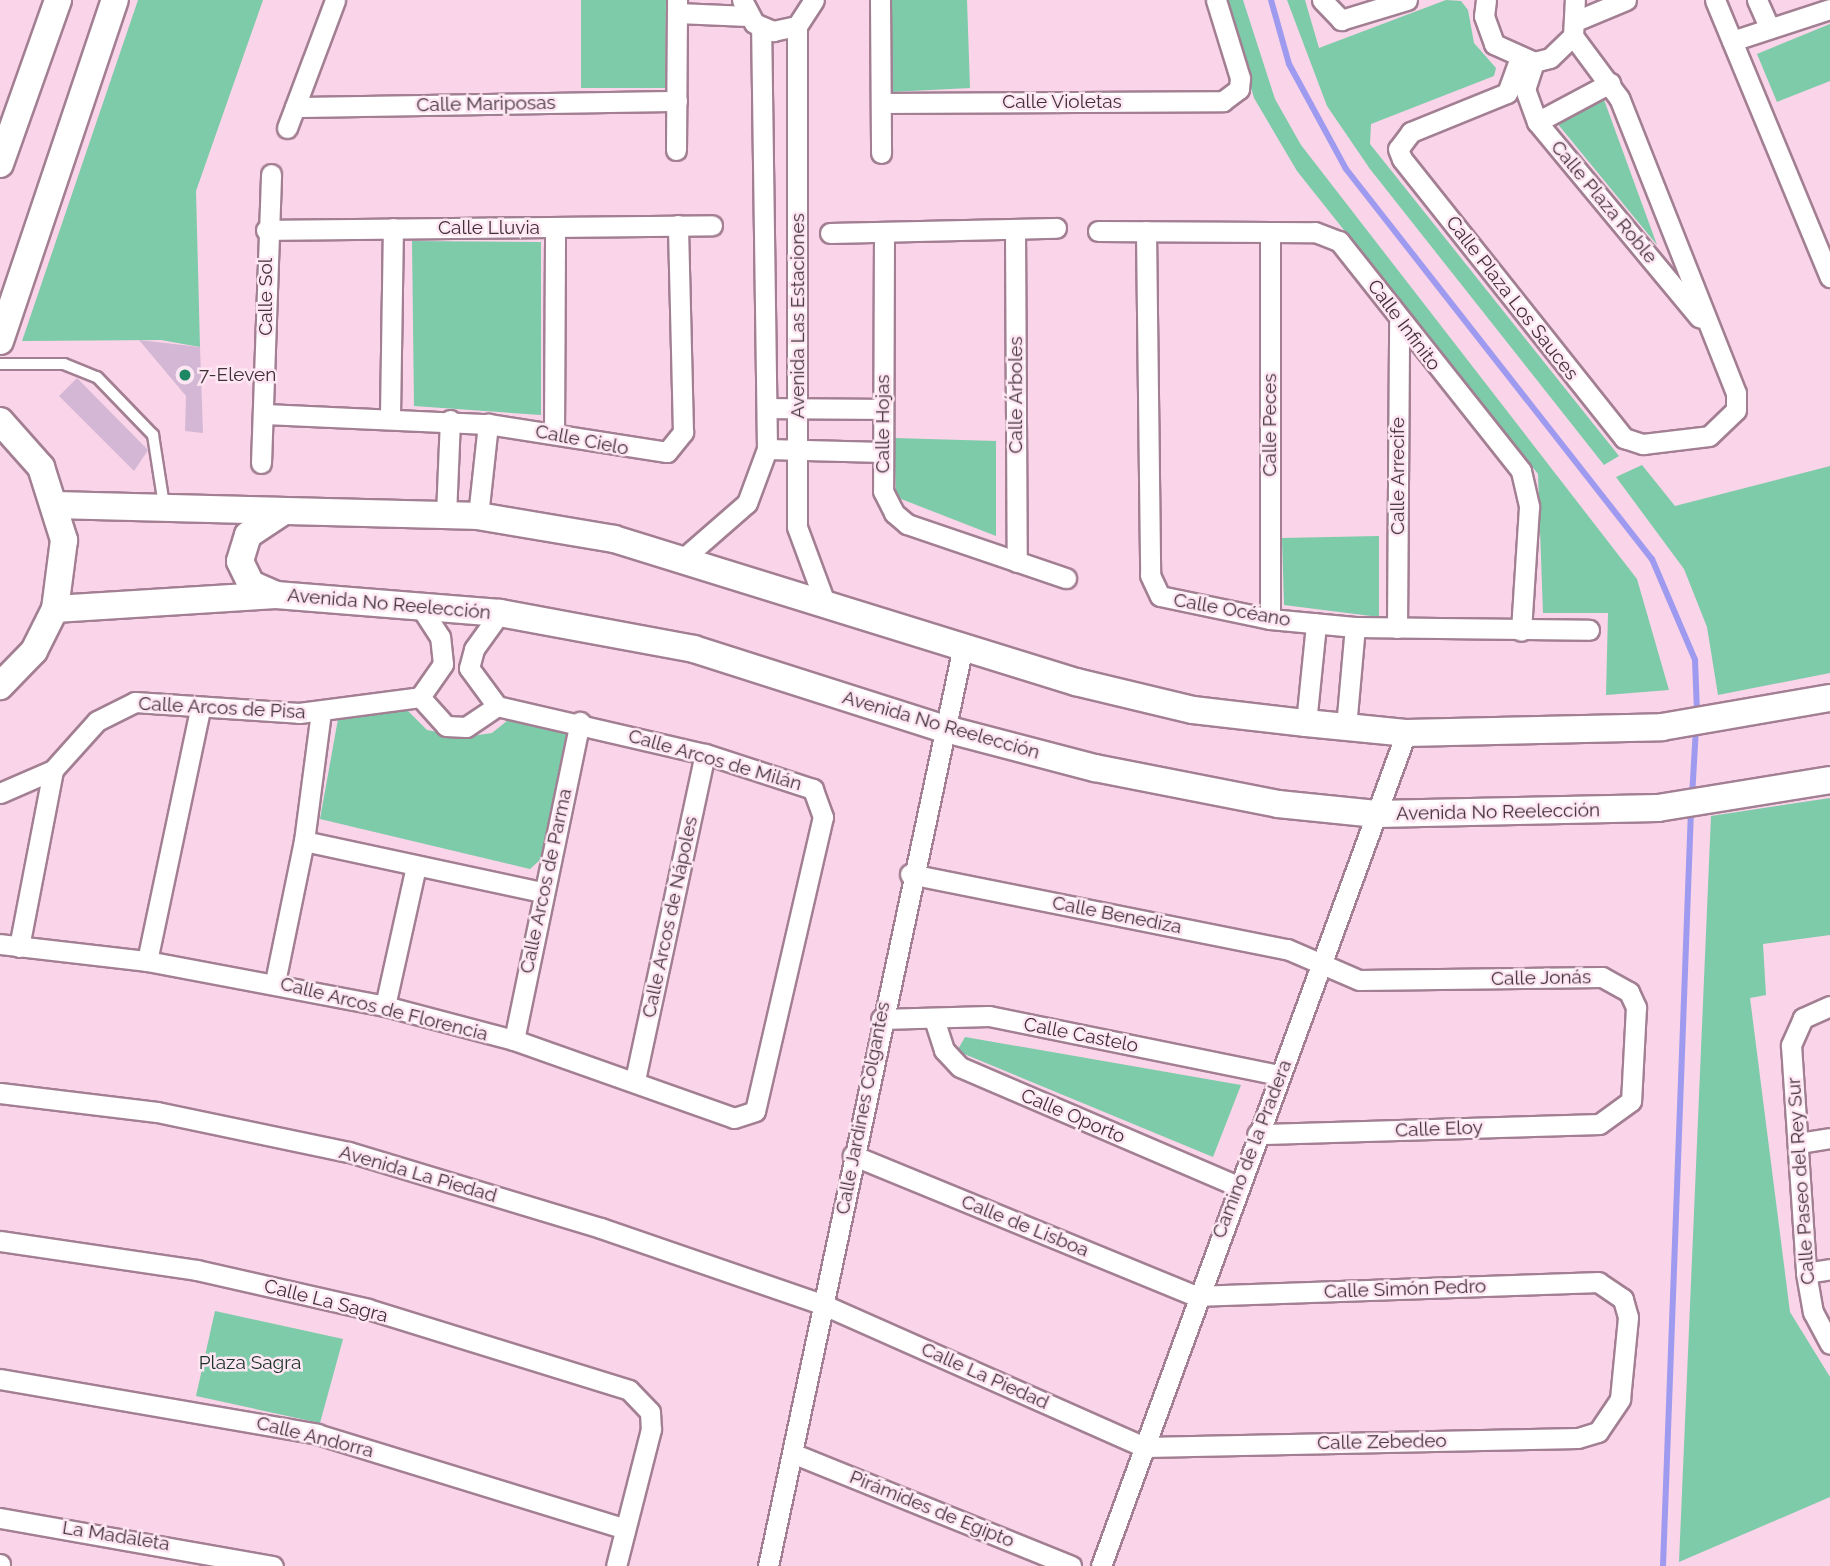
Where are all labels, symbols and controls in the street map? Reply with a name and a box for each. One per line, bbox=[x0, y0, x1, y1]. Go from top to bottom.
street label: Calle Mariposas bbox=[416, 91, 556, 117]
street label: Calle Violetas bbox=[1002, 91, 1122, 113]
street label: Calle Plaza Roble bbox=[1546, 136, 1662, 268]
street label: Calle Plaza Los Sauces bbox=[1441, 212, 1583, 384]
street label: Avenida Las Estaciones bbox=[787, 213, 809, 419]
street label: Calle Lluvia bbox=[438, 217, 540, 239]
street label: Calle Sol bbox=[255, 258, 277, 336]
street label: Calle Infinito bbox=[1362, 275, 1446, 375]
street label: Calle Árboles bbox=[1005, 336, 1027, 454]
place label: 7-Eleven bbox=[199, 364, 276, 386]
marker: 7-Eleven bbox=[177, 367, 193, 383]
street label: Calle Peces bbox=[1259, 373, 1281, 477]
street label: Calle Hojas bbox=[872, 375, 894, 473]
street label: Calle Arrecife bbox=[1387, 417, 1409, 535]
street label: Calle Cielo bbox=[533, 420, 631, 460]
street label: Avenida No Reelección bbox=[286, 584, 492, 624]
street label: Calle Océano bbox=[1172, 589, 1292, 631]
street label: Avenida No Reelección bbox=[840, 686, 1042, 764]
street label: Calle Arcos de Pisa bbox=[138, 692, 306, 724]
street label: Calle Arcos de Milán bbox=[625, 724, 805, 796]
street label: Calle Arcos de Parma bbox=[515, 786, 577, 976]
street label: Avenida No Reelección bbox=[1396, 799, 1600, 825]
street label: Calle Arcos de Nápoles bbox=[637, 814, 703, 1020]
street label: Calle Benediza bbox=[1050, 891, 1184, 939]
street label: Calle Jonás bbox=[1491, 966, 1591, 990]
street label: Calle Arcos de Florencia bbox=[278, 972, 490, 1046]
street label: Calle Jardines Colgantes bbox=[831, 999, 895, 1217]
street label: Calle Castelo bbox=[1022, 1013, 1140, 1057]
street label: Camino de la Pradera bbox=[1207, 1057, 1297, 1241]
street label: Calle Paseo del Rey Sur bbox=[1782, 1076, 1820, 1286]
street label: Calle Oporto bbox=[1017, 1084, 1129, 1148]
street label: Calle Eloy bbox=[1395, 1116, 1483, 1142]
street label: Avenida La Piedad bbox=[337, 1141, 499, 1207]
street label: Calle de Lisboa bbox=[958, 1190, 1092, 1262]
street label: Calle La Sagra bbox=[262, 1275, 390, 1327]
street label: Calle Simón Pedro bbox=[1323, 1275, 1487, 1303]
street label: Calle La Piedad bbox=[918, 1338, 1052, 1414]
park label: Plaza Sagra bbox=[199, 1352, 301, 1374]
street label: Calle Andorra bbox=[254, 1411, 376, 1463]
street label: Calle Zebedeo bbox=[1317, 1429, 1447, 1455]
street label: Pirámides de Egipto bbox=[846, 1466, 1018, 1552]
street label: La Madaleta bbox=[61, 1516, 171, 1556]

